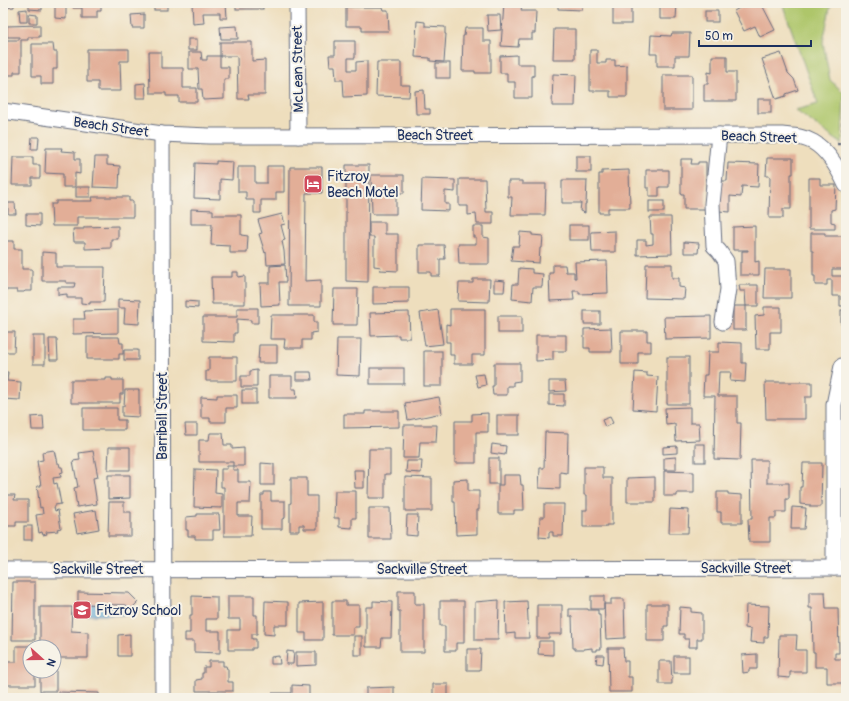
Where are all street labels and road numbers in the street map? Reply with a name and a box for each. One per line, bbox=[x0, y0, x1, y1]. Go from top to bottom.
street label: McLean Street bbox=[289, 25, 307, 113]
street label: Beach Street bbox=[72, 113, 150, 141]
street label: Beach Street bbox=[397, 127, 473, 144]
street label: Beach Street bbox=[721, 127, 798, 147]
street label: Barriball Street bbox=[154, 372, 171, 460]
street label: Sackville Street bbox=[701, 560, 792, 577]
street label: Sackville Street bbox=[53, 561, 144, 578]
street label: Sackville Street bbox=[377, 561, 468, 578]

